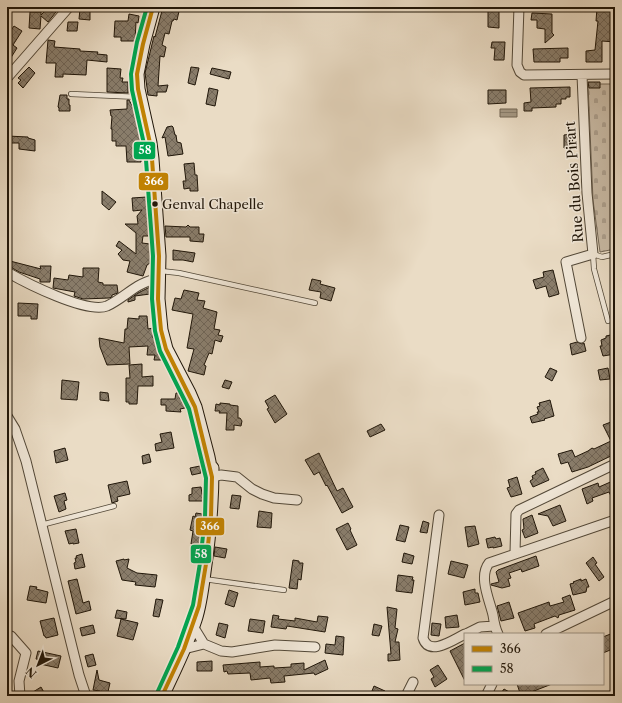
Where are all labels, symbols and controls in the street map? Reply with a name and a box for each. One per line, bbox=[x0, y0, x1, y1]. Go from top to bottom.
street label: Rue du Bois Pirart bbox=[561, 121, 587, 243]
line badge: 58 bbox=[133, 141, 156, 160]
text: 58 bbox=[139, 143, 152, 157]
line badge: 366 bbox=[138, 172, 169, 191]
text: 366 bbox=[144, 174, 164, 188]
place label: Genval Chapelle bbox=[162, 196, 264, 212]
marker: Genval Chapelle bbox=[150, 199, 160, 209]
line badge: 366 bbox=[195, 517, 225, 536]
text: 366 bbox=[200, 519, 220, 533]
line badge: 58 bbox=[190, 544, 212, 564]
text: 58 bbox=[195, 547, 208, 561]
legend bbox=[464, 633, 604, 685]
text: 366 bbox=[500, 641, 521, 656]
north arrow bbox=[18, 645, 58, 685]
text: 58 bbox=[500, 661, 514, 676]
text: N bbox=[23, 664, 40, 681]

